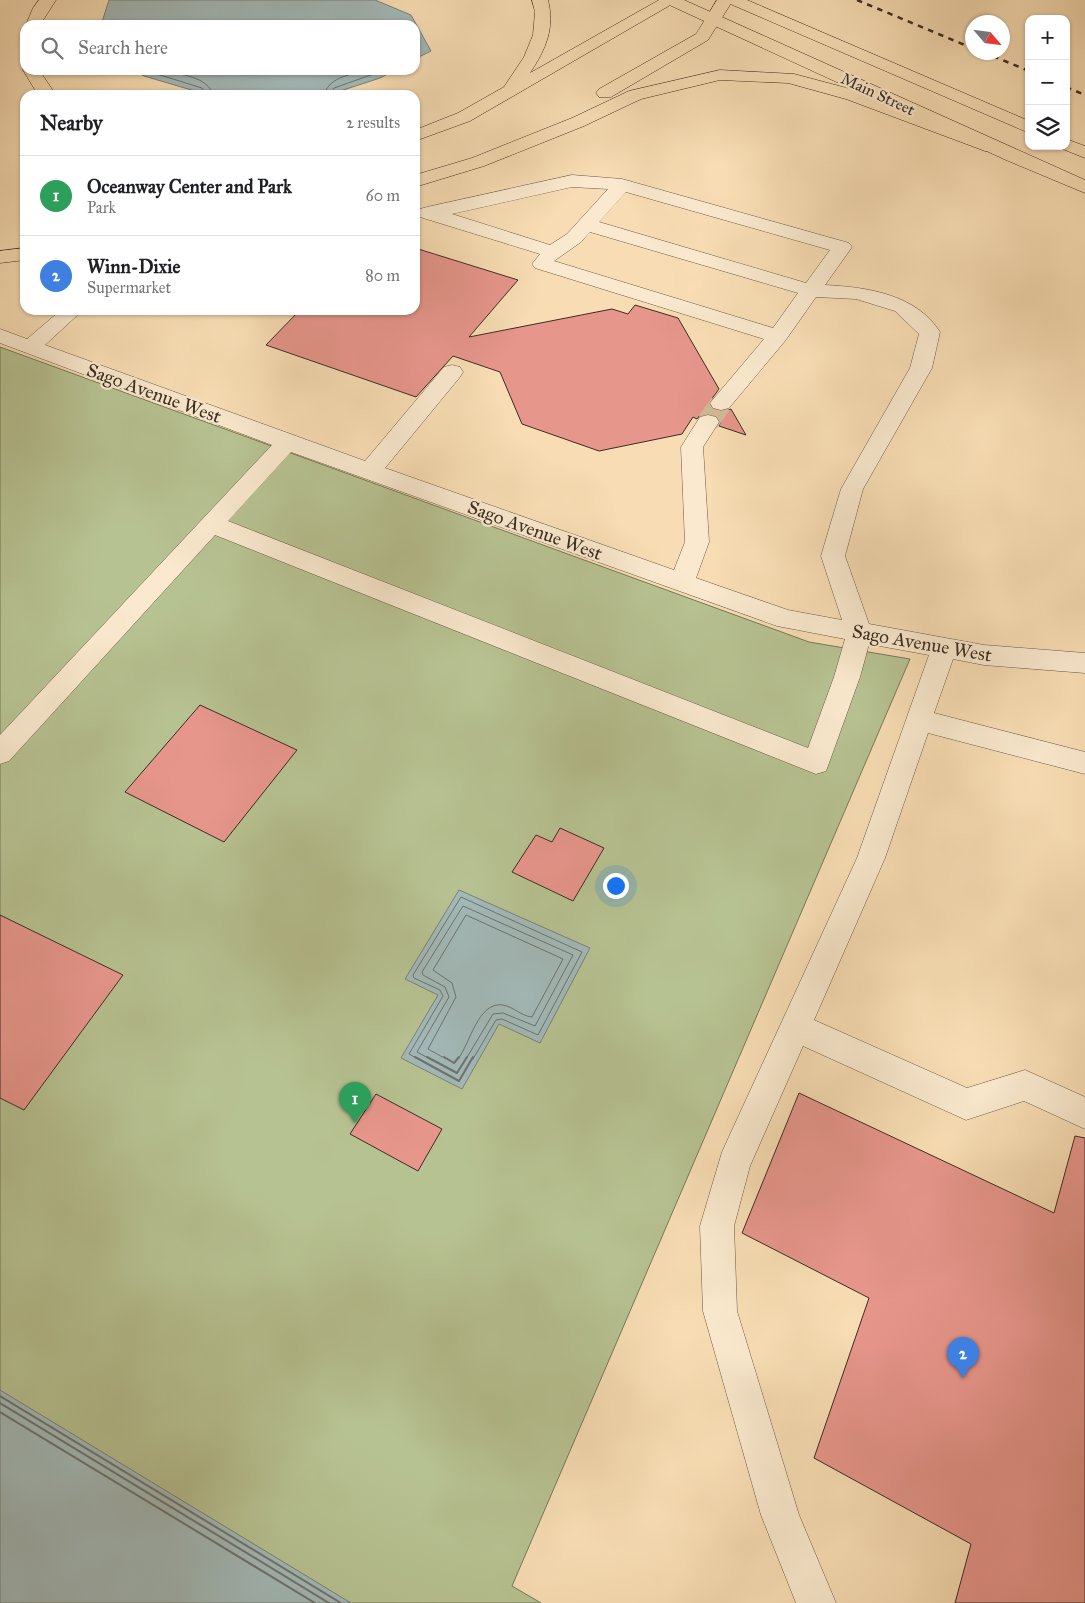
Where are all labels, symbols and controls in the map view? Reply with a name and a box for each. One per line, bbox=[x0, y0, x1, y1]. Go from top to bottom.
north arrow bbox=[965, 15, 1010, 60]
map controls bbox=[1025, 15, 1070, 150]
button: + bbox=[1025, 15, 1070, 60]
search box bbox=[20, 20, 420, 75]
icon: search bbox=[38, 34, 66, 62]
text: Search here bbox=[78, 36, 168, 59]
button: − bbox=[1025, 60, 1070, 105]
street label: Main Street bbox=[838, 69, 918, 120]
button: layers bbox=[1025, 105, 1070, 150]
text: Nearby bbox=[40, 110, 103, 136]
text: 2 results bbox=[346, 113, 400, 132]
text: Oceanway Center and Park bbox=[87, 175, 292, 198]
text: 1 bbox=[53, 186, 59, 205]
text: 60 m bbox=[366, 186, 400, 205]
text: Park bbox=[87, 198, 116, 217]
text: Winn-Dixie bbox=[87, 255, 180, 278]
text: 2 bbox=[52, 266, 60, 285]
text: 80 m bbox=[365, 266, 400, 285]
text: Supermarket bbox=[87, 278, 171, 297]
street label: Sago Avenue West bbox=[83, 358, 225, 429]
street label: Sago Avenue West bbox=[464, 495, 606, 566]
street label: Sago Avenue West bbox=[850, 619, 994, 668]
your location bbox=[603, 873, 629, 899]
pin: 1 bbox=[339, 1082, 371, 1123]
pin: 2 bbox=[947, 1337, 979, 1378]

